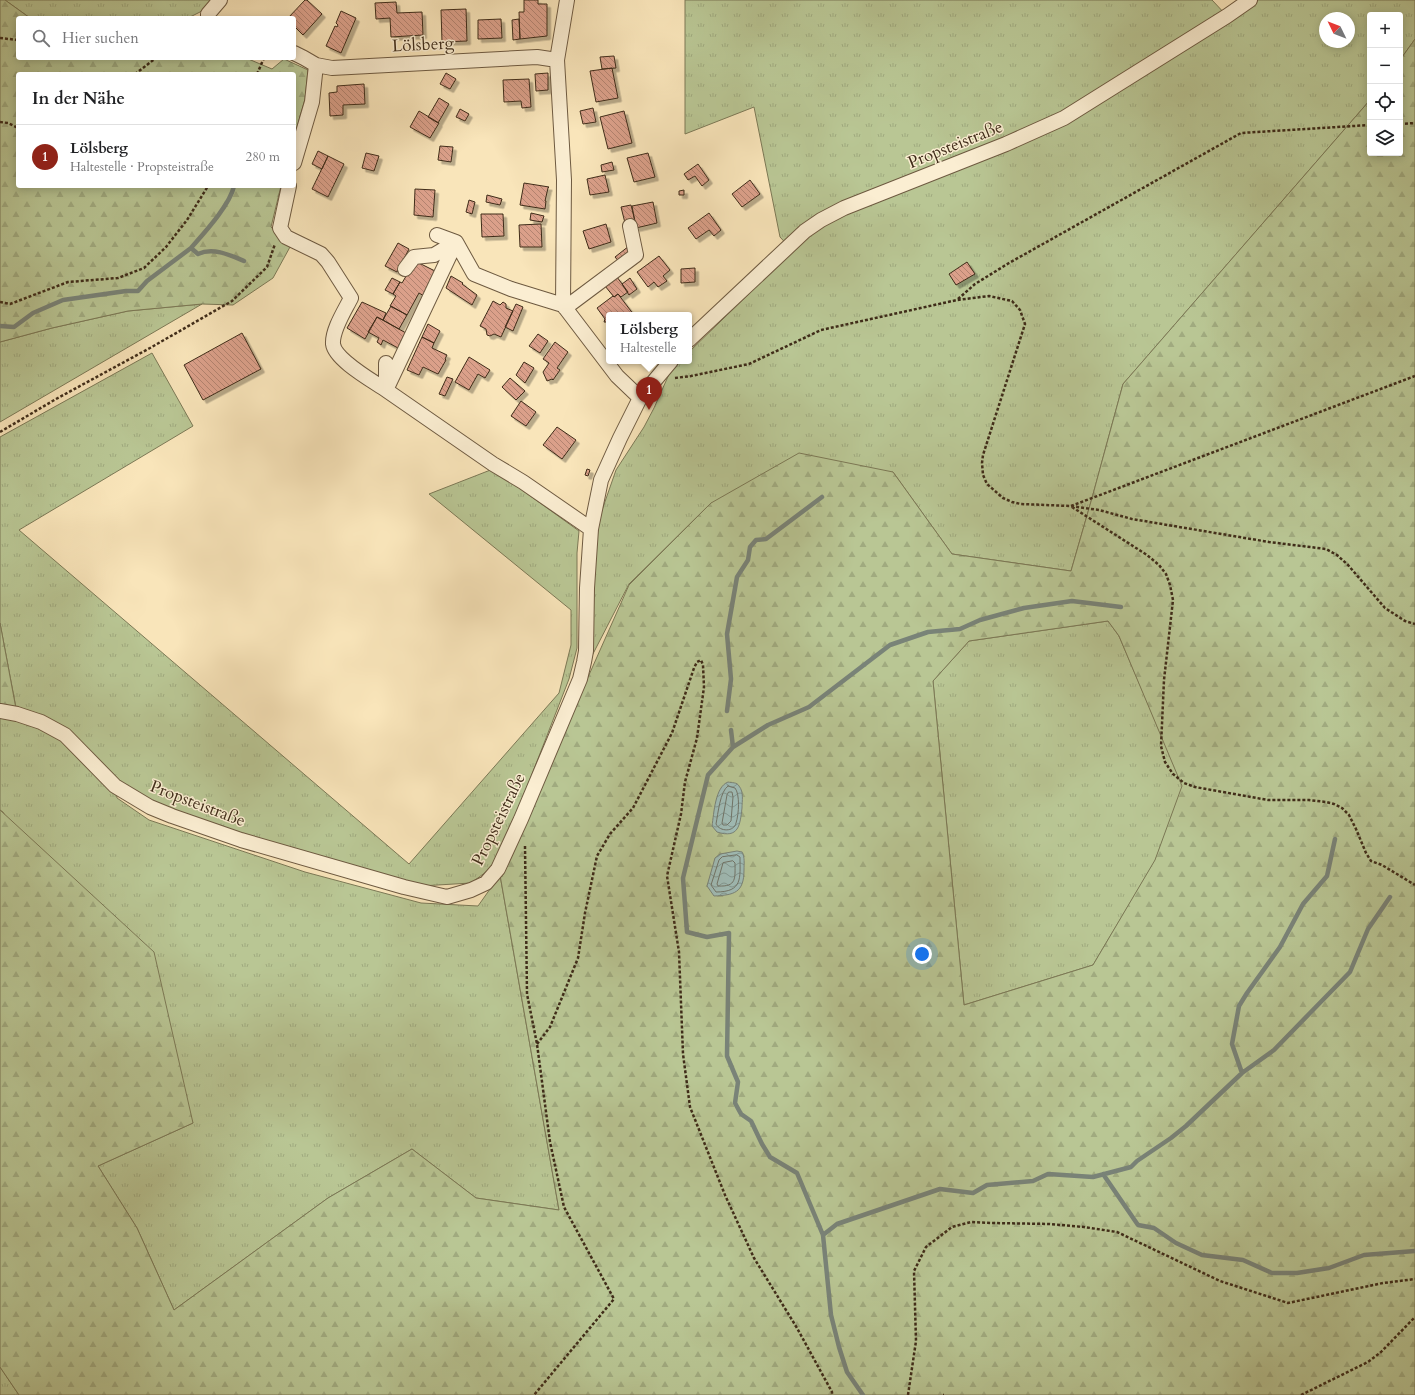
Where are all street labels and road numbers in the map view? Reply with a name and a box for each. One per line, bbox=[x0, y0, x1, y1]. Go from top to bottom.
street label: Lölsberg bbox=[391, 31, 455, 58]
street label: Propsteistraße bbox=[904, 115, 1006, 174]
street label: Propsteistraße bbox=[466, 769, 531, 869]
street label: Propsteistraße bbox=[147, 775, 249, 832]

